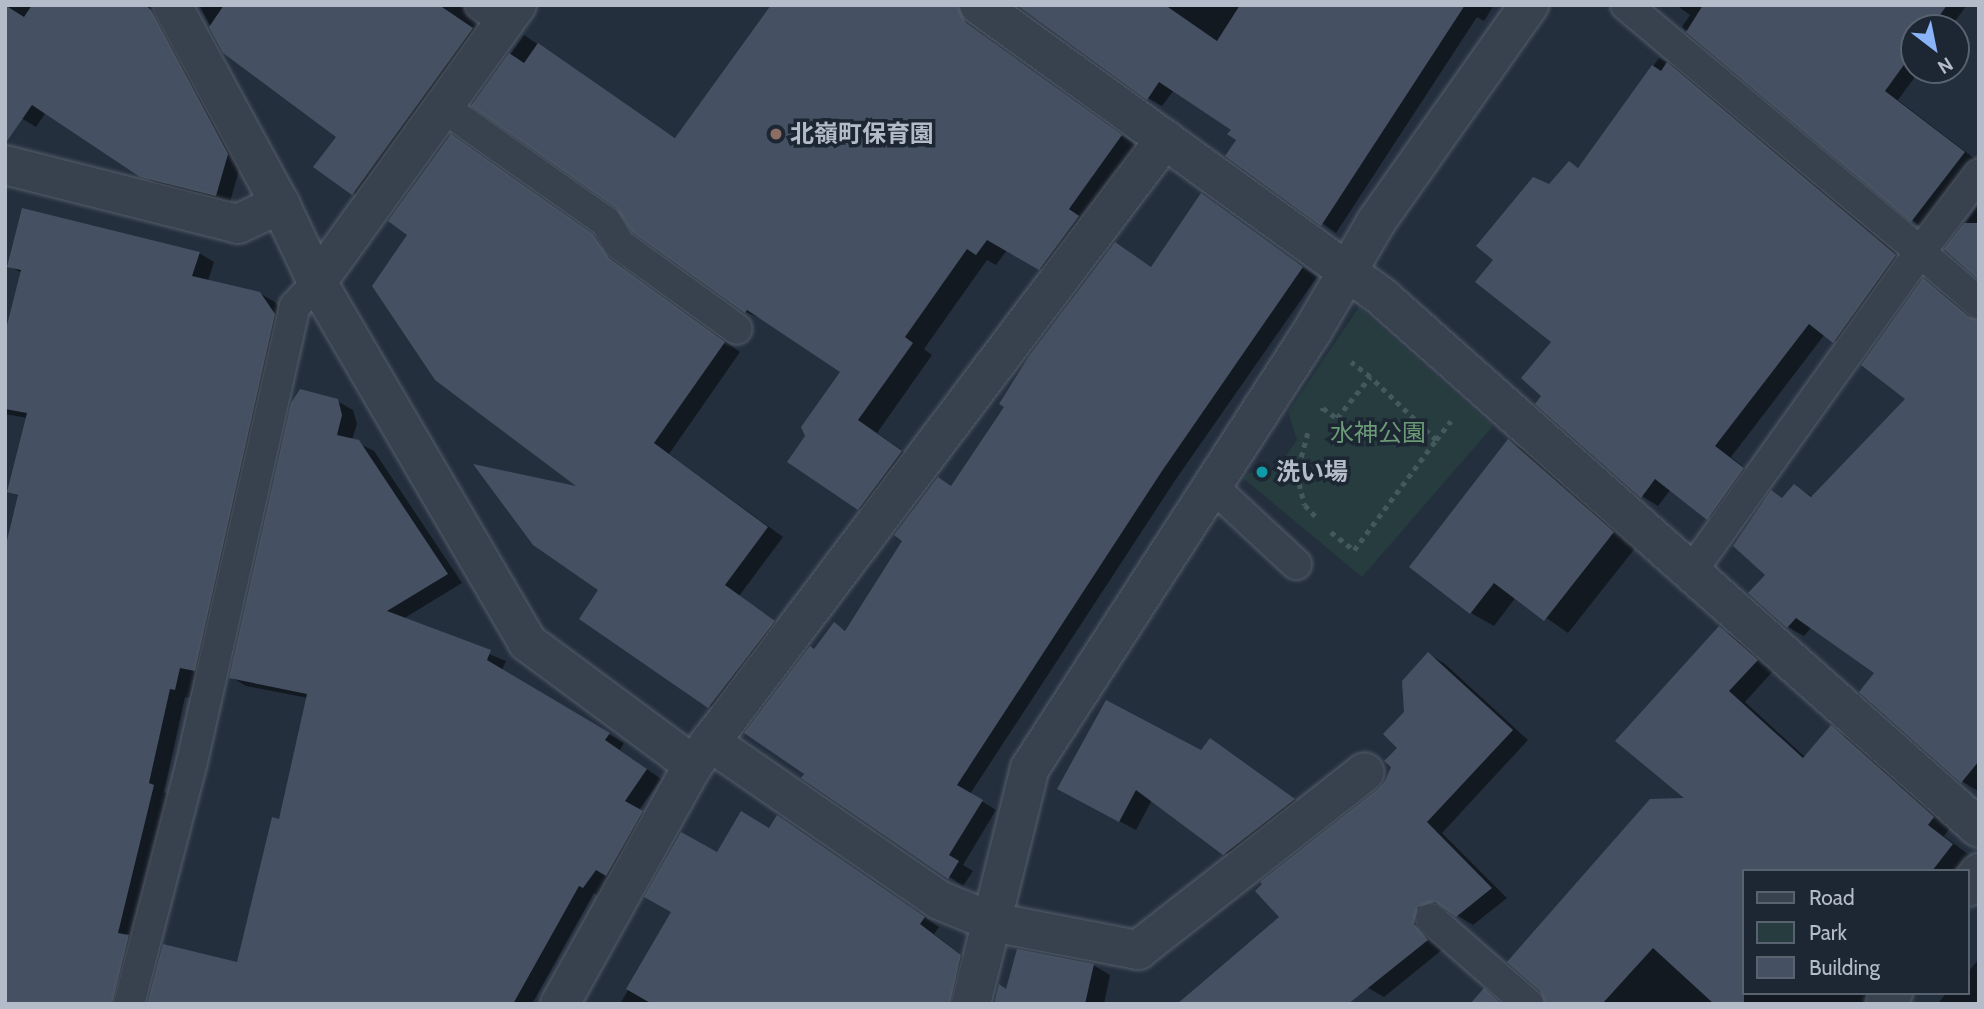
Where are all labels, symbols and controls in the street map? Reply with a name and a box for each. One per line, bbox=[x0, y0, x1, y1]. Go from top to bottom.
north arrow bbox=[1900, 14, 1970, 84]
text: N bbox=[1934, 52, 1957, 79]
place label: 北嶺町保育園 bbox=[790, 120, 934, 148]
marker: 北嶺町保育園 bbox=[768, 126, 784, 142]
park label: 水神公園 bbox=[1330, 419, 1426, 447]
place label: 洗い場 bbox=[1276, 458, 1348, 486]
marker: 洗い場 bbox=[1254, 464, 1270, 480]
legend bbox=[1742, 869, 1970, 995]
text: Road bbox=[1809, 885, 1855, 910]
text: Park bbox=[1809, 920, 1847, 945]
text: Building bbox=[1809, 955, 1880, 980]

